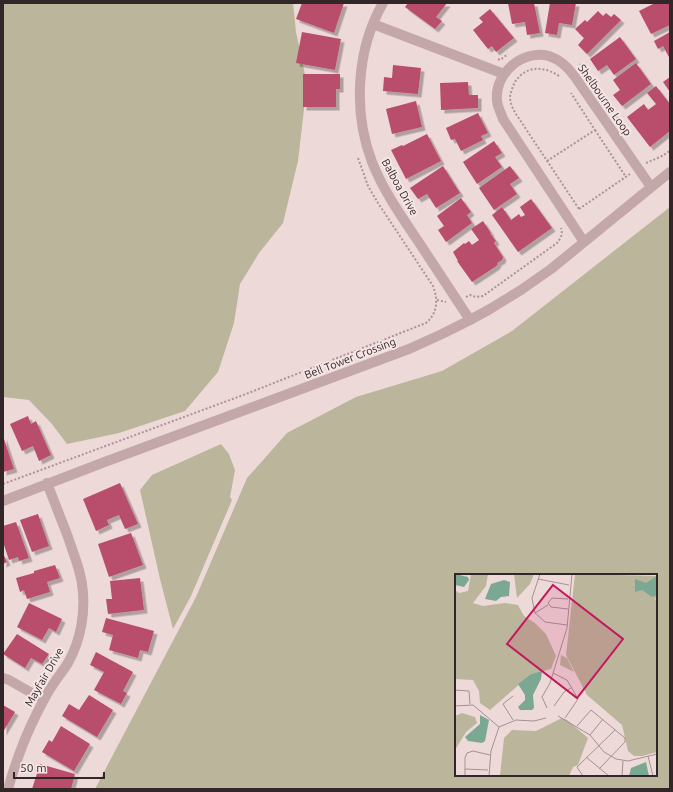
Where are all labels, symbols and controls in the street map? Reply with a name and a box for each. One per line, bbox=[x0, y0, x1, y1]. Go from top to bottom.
street label: Shelbourne Loop bbox=[576, 62, 634, 138]
street label: Balboa Drive bbox=[380, 157, 420, 217]
street label: Bell Tower Crossing bbox=[303, 335, 397, 381]
inset map bbox=[455, 574, 657, 776]
street label: Mayfair Drive bbox=[22, 646, 66, 708]
scale bar bbox=[14, 754, 104, 780]
text: 50 m bbox=[20, 761, 47, 774]

